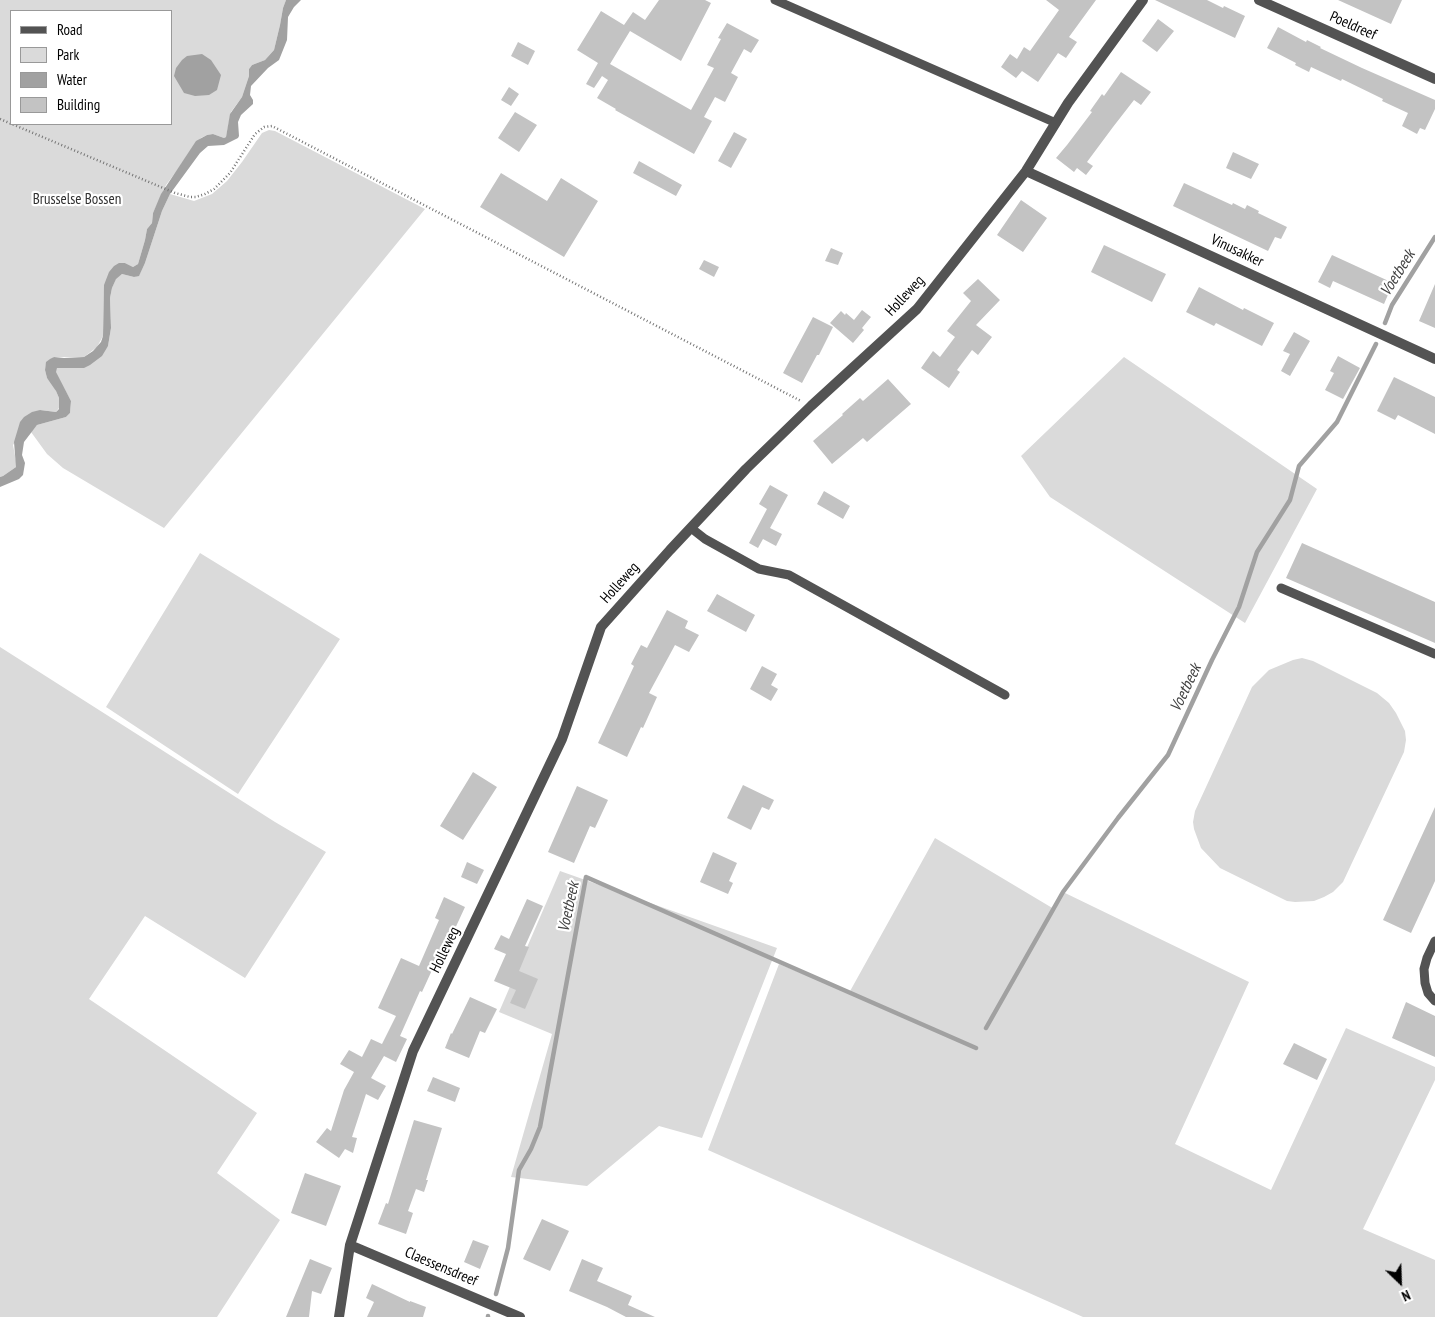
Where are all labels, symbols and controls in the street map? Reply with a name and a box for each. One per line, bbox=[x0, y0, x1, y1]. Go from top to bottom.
street label: Poeldreef bbox=[1327, 8, 1379, 44]
legend bbox=[10, 10, 172, 125]
text: Road bbox=[57, 20, 83, 39]
text: Park bbox=[57, 45, 79, 64]
text: Water bbox=[57, 70, 87, 89]
text: Building bbox=[57, 95, 100, 114]
park label: Brusselse Bossen bbox=[33, 191, 121, 209]
street label: Vinusakker bbox=[1208, 231, 1266, 271]
water label: Voetbeek bbox=[1376, 246, 1420, 300]
street label: Holleweg bbox=[882, 272, 928, 320]
street label: Holleweg bbox=[597, 559, 643, 607]
water label: Voetbeek bbox=[1166, 661, 1206, 715]
water label: Voetbeek bbox=[554, 880, 584, 934]
street label: Holleweg bbox=[426, 924, 464, 976]
street label: Claessensdreef bbox=[402, 1244, 480, 1290]
north arrow bbox=[1375, 1257, 1425, 1307]
text: N bbox=[1399, 1286, 1413, 1305]

